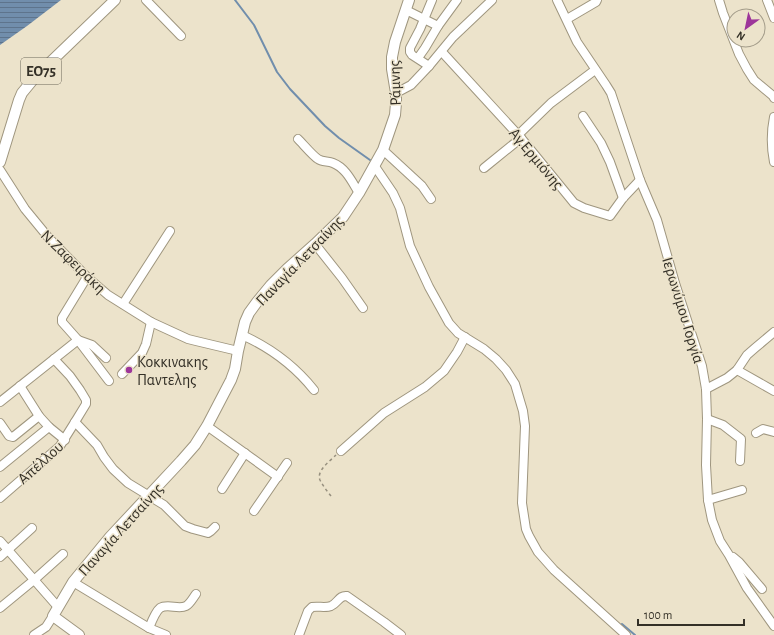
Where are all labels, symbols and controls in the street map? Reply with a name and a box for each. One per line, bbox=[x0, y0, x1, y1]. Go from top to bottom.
north arrow bbox=[726, 8, 766, 48]
text: N bbox=[735, 29, 747, 43]
road number: ΕΟ75 bbox=[21, 58, 61, 84]
street label: Ράμνης bbox=[386, 60, 405, 106]
street label: Αγ.Ερμιόνης bbox=[505, 125, 566, 193]
street label: Παναγία Λετσαίνης bbox=[253, 213, 347, 309]
street label: Ν.Ζαφειράκη bbox=[38, 227, 109, 296]
street label: Ιερωνύμου Γοργία bbox=[659, 255, 707, 365]
place label: Κοκκινακης Παντελης bbox=[137, 354, 208, 389]
marker: Κοκκινακης Παντελης bbox=[124, 365, 134, 375]
street label: Απέλλου bbox=[15, 438, 67, 487]
street label: Παναγία Λετσαίνης bbox=[75, 480, 167, 580]
scale bar bbox=[638, 601, 744, 627]
text: 100 m bbox=[644, 609, 672, 621]

